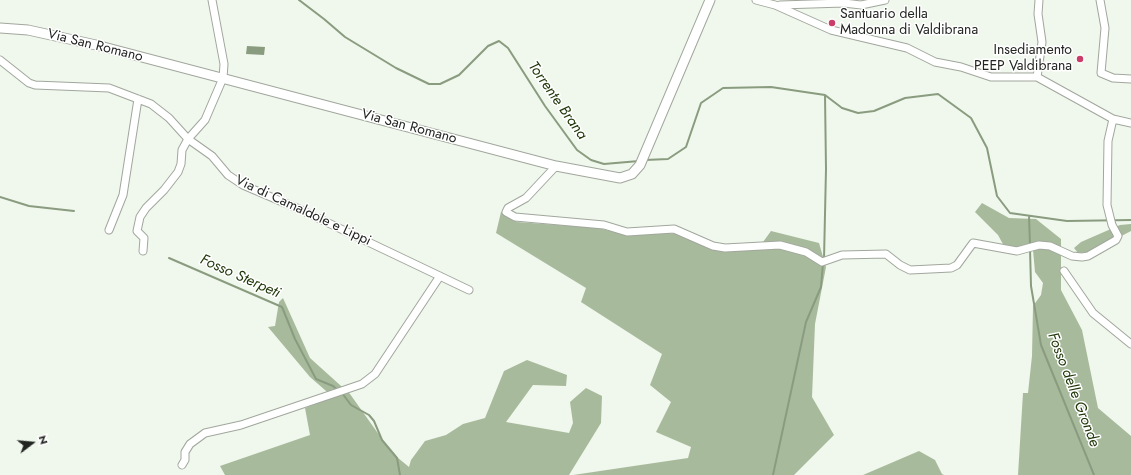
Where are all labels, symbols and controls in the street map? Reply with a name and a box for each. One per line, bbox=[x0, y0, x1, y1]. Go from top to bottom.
place label: Santuario della Madonna di Valdibrana bbox=[840, 7, 978, 40]
marker: Santuario della Madonna di Valdibrana bbox=[827, 18, 837, 28]
street label: Via San Romano bbox=[45, 26, 145, 66]
place label: Insediamento PEEP Valdibrana bbox=[974, 43, 1072, 76]
marker: Insediamento PEEP Valdibrana bbox=[1075, 54, 1085, 64]
water label: Torrente Brana bbox=[524, 59, 590, 143]
street label: Via San Romano bbox=[360, 106, 458, 148]
street label: Via di Camaldole e Lippi bbox=[232, 172, 374, 250]
water label: Fosso Sterpeti bbox=[197, 251, 283, 303]
water label: Fosso delle Gronde bbox=[1043, 330, 1103, 450]
north arrow bbox=[12, 423, 52, 463]
text: N bbox=[35, 433, 52, 446]

